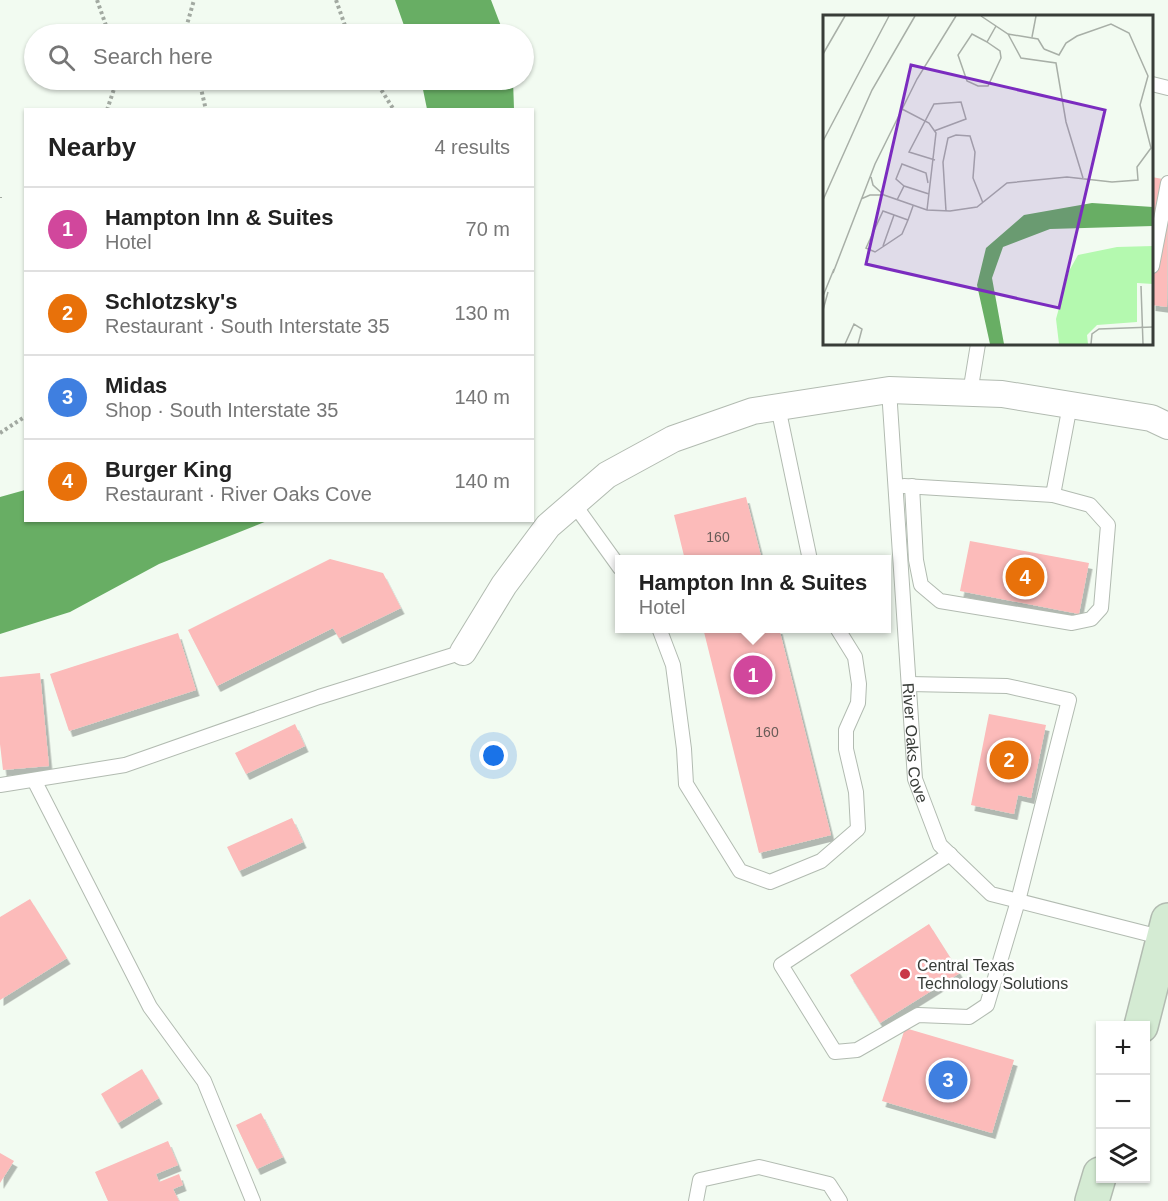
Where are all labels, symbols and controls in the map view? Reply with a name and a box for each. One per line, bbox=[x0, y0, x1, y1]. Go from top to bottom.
inset map bbox=[823, 15, 1153, 345]
search box bbox=[24, 24, 534, 90]
icon: search bbox=[45, 41, 78, 74]
text: Search here bbox=[93, 44, 213, 69]
text: Nearby bbox=[48, 132, 136, 162]
text: 4 results bbox=[434, 136, 510, 158]
text: Hampton Inn & Suites bbox=[105, 205, 334, 230]
text: 1 bbox=[62, 218, 73, 240]
text: 70 m bbox=[466, 218, 510, 240]
text: Hotel bbox=[105, 231, 152, 253]
text: Schlotzsky's bbox=[105, 289, 237, 314]
text: 2 bbox=[62, 302, 73, 324]
text: 130 m bbox=[454, 302, 510, 324]
text: Restaurant · South Interstate 35 bbox=[105, 315, 390, 337]
text: Midas bbox=[105, 373, 167, 398]
text: 3 bbox=[62, 386, 73, 408]
text: 140 m bbox=[454, 386, 510, 408]
text: Shop · South Interstate 35 bbox=[105, 399, 339, 421]
text: Burger King bbox=[105, 457, 232, 482]
text: 4 bbox=[62, 470, 73, 492]
text: 140 m bbox=[454, 470, 510, 492]
text: Restaurant · River Oaks Cove bbox=[105, 483, 372, 505]
house number: 160 bbox=[706, 529, 730, 545]
pin: 4 bbox=[1006, 554, 1044, 600]
popup bbox=[615, 555, 891, 633]
text: Hampton Inn & Suites bbox=[639, 570, 867, 595]
text: Hotel bbox=[639, 596, 685, 618]
pin: 1 bbox=[734, 652, 772, 698]
street label: River Oaks Cove bbox=[900, 682, 931, 805]
house number: 160 bbox=[755, 724, 779, 740]
pin: 2 bbox=[990, 738, 1028, 783]
your location bbox=[479, 741, 508, 770]
place label: Central Texas Technology Solutions bbox=[917, 957, 1068, 992]
marker: Central Texas Technology Solutions bbox=[898, 967, 912, 981]
map controls bbox=[1096, 1021, 1150, 1183]
button: + bbox=[1096, 1021, 1150, 1075]
pin: 3 bbox=[928, 1058, 968, 1102]
button: − bbox=[1096, 1075, 1150, 1129]
button: layers bbox=[1096, 1129, 1150, 1183]

